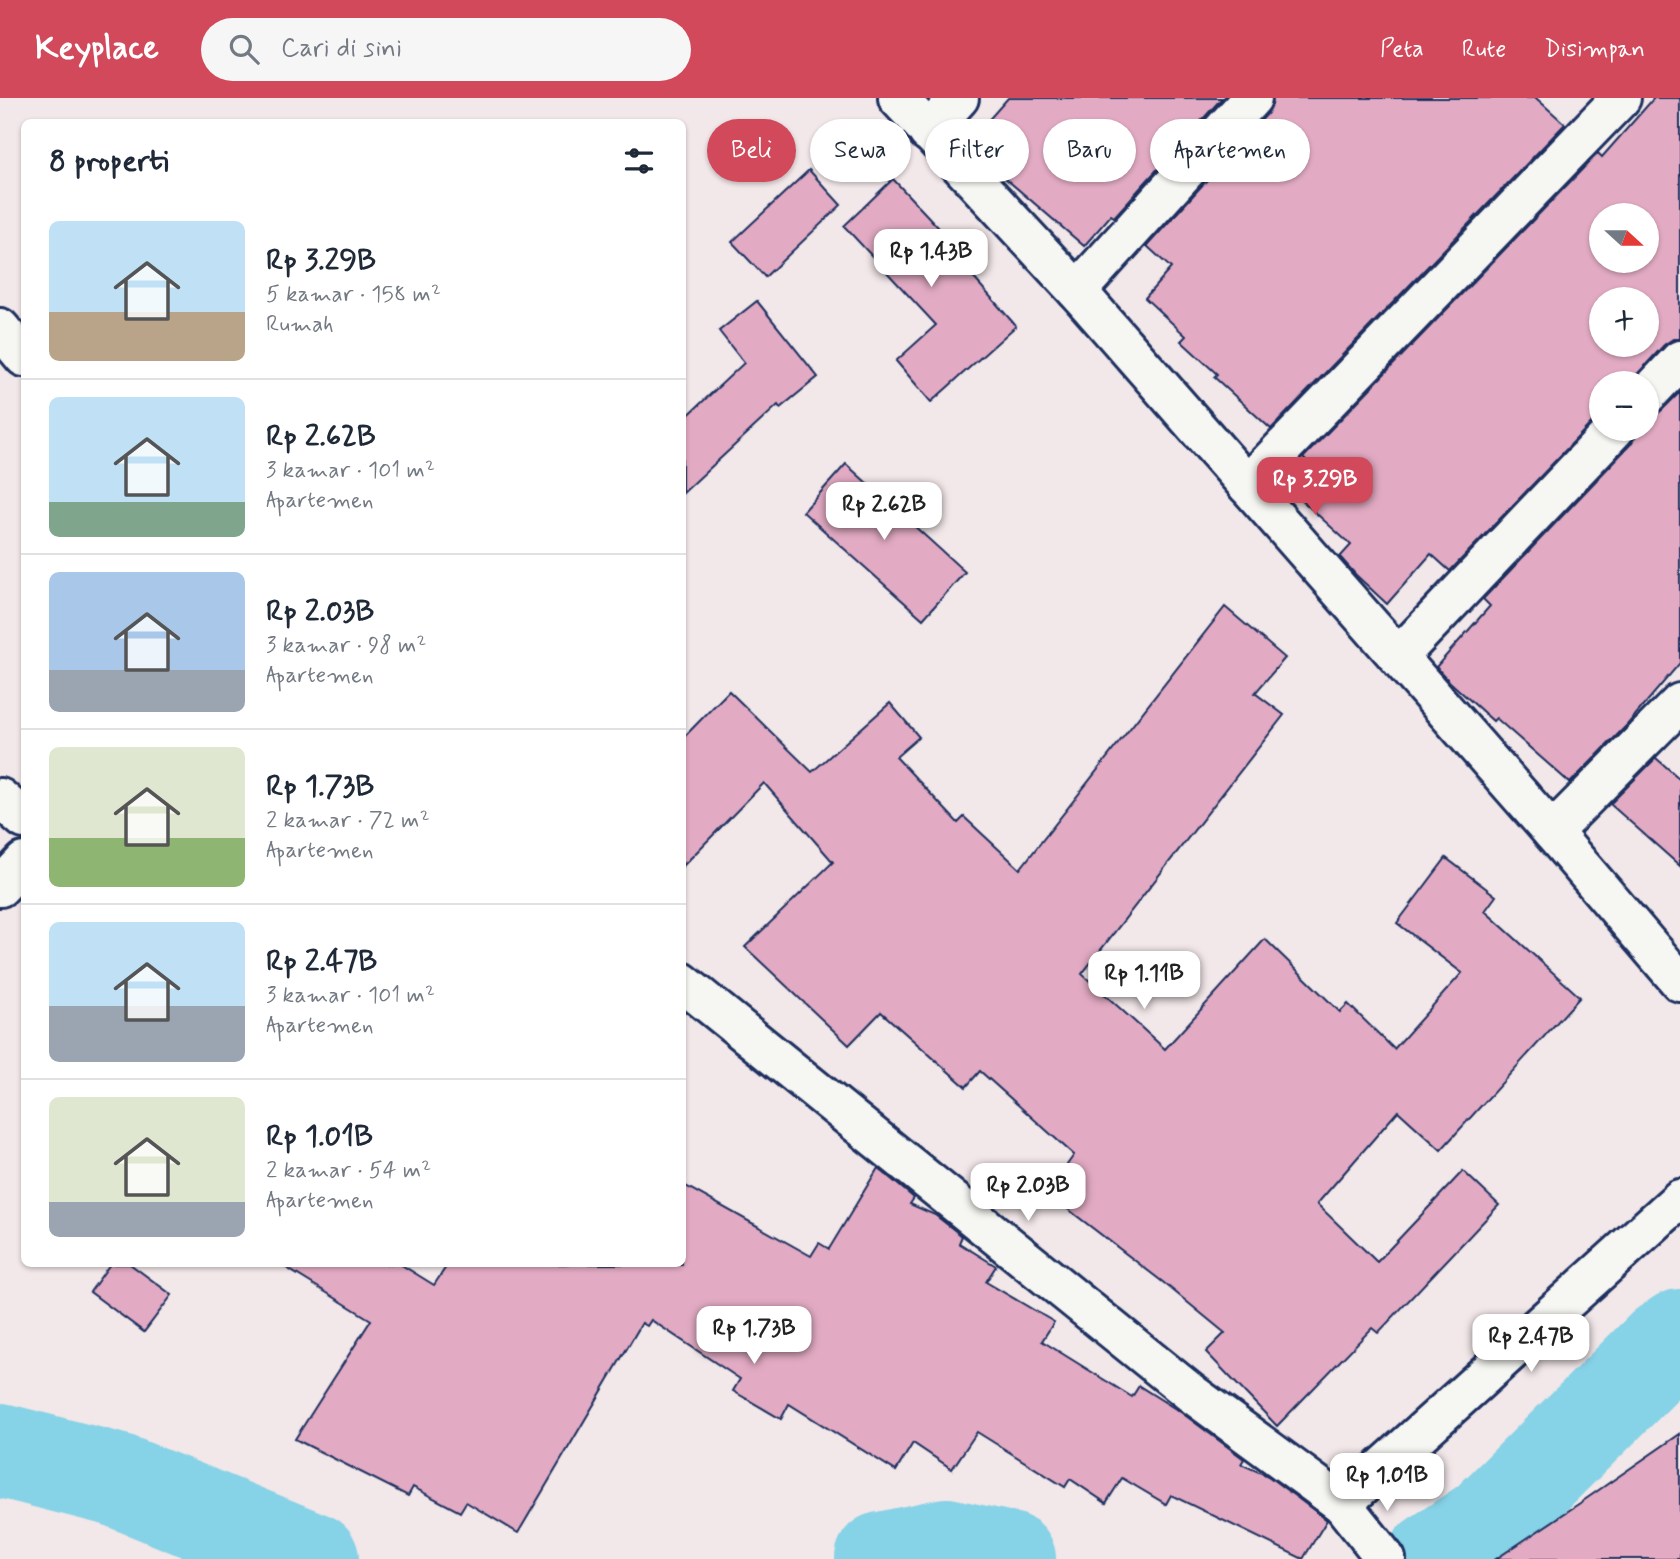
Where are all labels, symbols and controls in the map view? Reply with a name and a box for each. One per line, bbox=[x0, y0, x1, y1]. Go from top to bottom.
search box bbox=[201, 18, 691, 81]
text: Keyplace bbox=[35, 27, 159, 71]
icon: search bbox=[225, 30, 263, 68]
text: Cari di sini bbox=[281, 32, 402, 66]
text: Peta bbox=[1380, 34, 1424, 65]
text: Rute bbox=[1462, 34, 1506, 65]
text: Disimpan bbox=[1544, 34, 1645, 65]
chip: Beli bbox=[707, 119, 796, 182]
chip: Sewa bbox=[810, 119, 911, 182]
chip: Filter bbox=[925, 119, 1029, 182]
chip: Baru bbox=[1043, 119, 1136, 182]
chip: Apartemen bbox=[1150, 119, 1310, 182]
text: 8 properti bbox=[49, 142, 169, 181]
icon: filters bbox=[620, 142, 658, 180]
north arrow bbox=[1589, 203, 1659, 273]
map controls bbox=[1589, 203, 1659, 441]
pin: Rp 1.43B bbox=[859, 230, 1003, 289]
text: Rp 1.43B bbox=[890, 237, 972, 267]
text: Rp 3.29B bbox=[266, 241, 376, 280]
icon: home bbox=[105, 249, 189, 333]
text: 5 kamar · 158 m² bbox=[266, 280, 441, 310]
button: + bbox=[1589, 287, 1659, 357]
text: Rumah bbox=[266, 310, 334, 340]
button: − bbox=[1589, 371, 1659, 441]
text: Rp 2.62B bbox=[266, 417, 376, 456]
icon: home bbox=[105, 425, 189, 509]
text: 3 kamar · 101 m² bbox=[266, 456, 435, 486]
pin: Rp 3.29B bbox=[1243, 458, 1387, 517]
text: Rp 3.29B bbox=[1273, 465, 1357, 495]
pin: Rp 2.62B bbox=[812, 482, 956, 542]
text: Apartemen bbox=[266, 486, 374, 516]
text: Rp 2.62B bbox=[842, 490, 926, 520]
text: Rp 2.03B bbox=[266, 592, 374, 631]
icon: home bbox=[105, 600, 189, 684]
text: 3 kamar · 98 m² bbox=[266, 631, 427, 661]
text: Apartemen bbox=[266, 661, 374, 691]
text: Rp 1.73B bbox=[266, 767, 374, 806]
icon: home bbox=[105, 775, 189, 859]
text: 2 kamar · 72 m² bbox=[266, 806, 430, 836]
text: Apartemen bbox=[266, 836, 374, 866]
text: Rp 2.47B bbox=[266, 942, 377, 981]
icon: home bbox=[105, 950, 189, 1034]
pin: Rp 1.11B bbox=[1072, 951, 1216, 1011]
text: Rp 1.11B bbox=[1104, 959, 1184, 989]
text: 3 kamar · 101 m² bbox=[266, 981, 435, 1011]
text: Apartemen bbox=[266, 1011, 374, 1041]
text: Rp 1.01B bbox=[266, 1117, 373, 1156]
icon: home bbox=[105, 1125, 189, 1209]
text: 2 kamar · 54 m² bbox=[266, 1156, 431, 1186]
pin: Rp 2.03B bbox=[956, 1164, 1100, 1223]
text: Rp 2.03B bbox=[987, 1171, 1069, 1201]
text: Apartemen bbox=[266, 1186, 374, 1216]
pin: Rp 1.73B bbox=[682, 1306, 826, 1366]
text: Rp 1.73B bbox=[712, 1314, 796, 1344]
pin: Rp 2.47B bbox=[1459, 1314, 1603, 1374]
text: Rp 2.47B bbox=[1488, 1322, 1574, 1352]
pin: Rp 1.01B bbox=[1315, 1454, 1459, 1513]
text: Rp 1.01B bbox=[1346, 1461, 1428, 1491]

